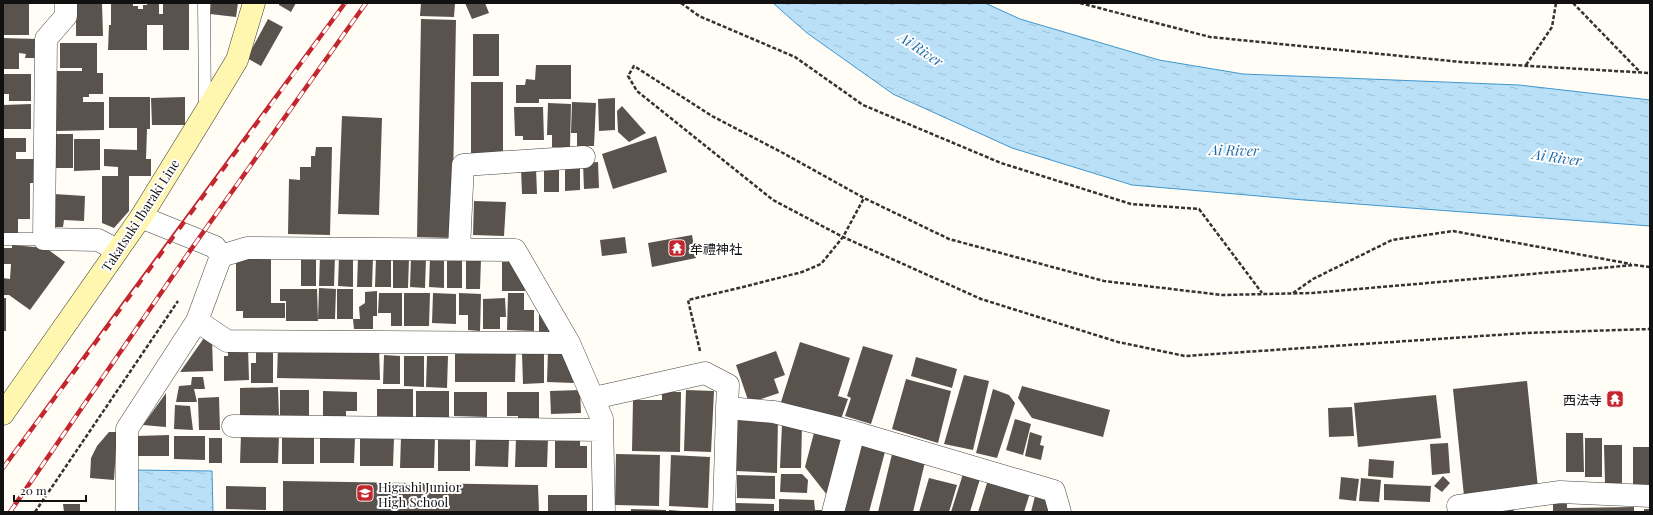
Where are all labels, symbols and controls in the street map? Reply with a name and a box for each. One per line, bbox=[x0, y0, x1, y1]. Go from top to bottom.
water label: Ai River bbox=[893, 26, 948, 71]
water label: Ai River bbox=[1207, 140, 1260, 160]
water label: Ai River bbox=[1529, 144, 1584, 170]
street label: Takatsuki Ibaraki Line bbox=[97, 155, 183, 274]
temple icon: 牟禮神社 bbox=[667, 238, 687, 258]
place label: 牟禮神社 bbox=[690, 240, 742, 257]
temple icon: 西法寺 bbox=[1605, 389, 1625, 409]
place label: 西法寺 bbox=[1563, 391, 1602, 408]
scale bar bbox=[14, 477, 86, 503]
place label: Higashi Junior High School bbox=[378, 478, 462, 510]
text: 20 m bbox=[20, 482, 47, 498]
school or university icon: Higashi Junior High School bbox=[355, 483, 375, 503]

